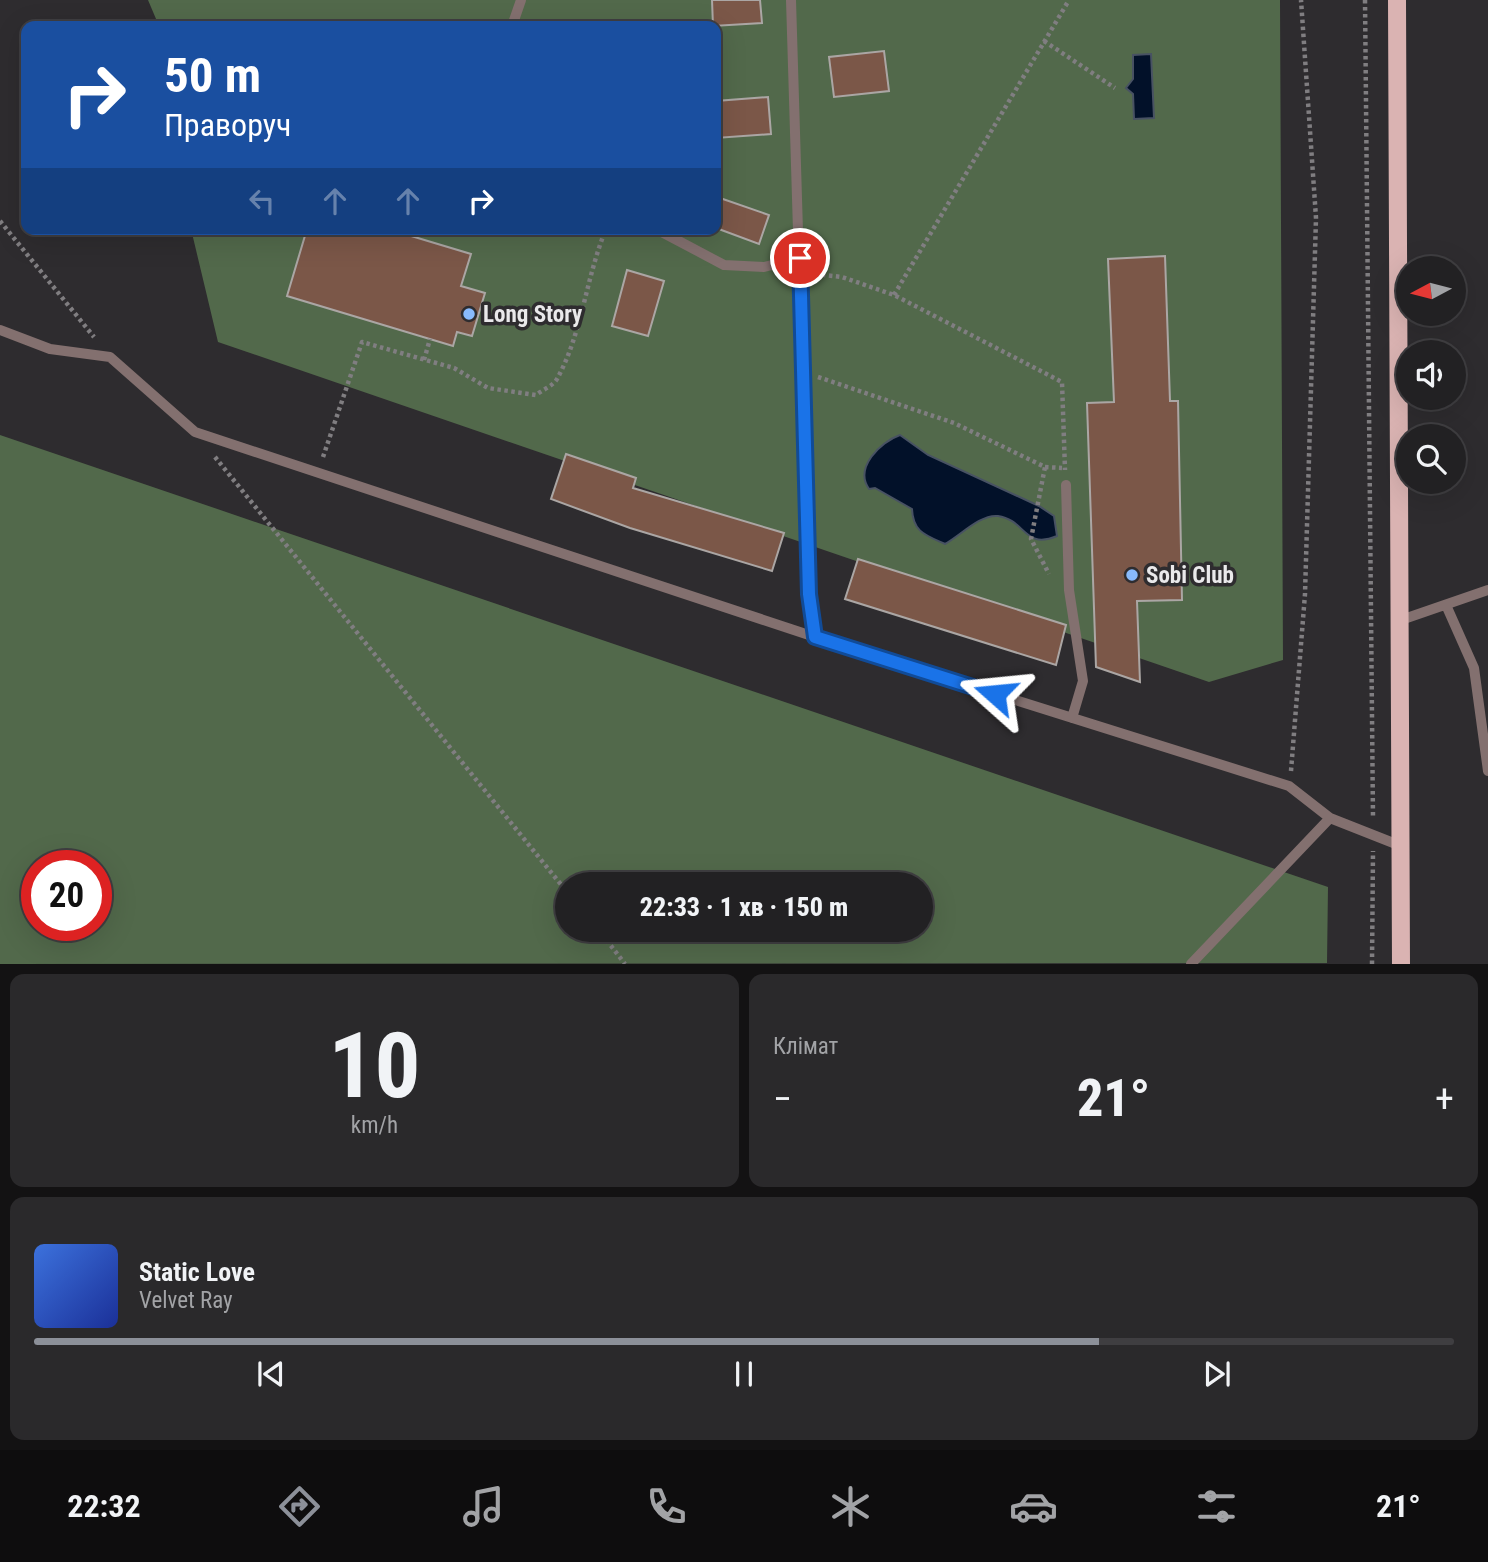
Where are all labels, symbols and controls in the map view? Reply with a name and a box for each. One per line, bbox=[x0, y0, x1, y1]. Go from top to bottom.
text: 50 m bbox=[164, 47, 261, 104]
icon: right bbox=[49, 49, 140, 140]
text: Праворуч bbox=[164, 106, 291, 144]
icon: left bbox=[243, 182, 281, 220]
icon: ahead bbox=[316, 182, 354, 220]
icon: ahead bbox=[389, 182, 427, 220]
icon: right bbox=[462, 182, 500, 220]
pin bbox=[770, 228, 830, 288]
icon: arrive bbox=[781, 239, 819, 277]
north arrow bbox=[1396, 256, 1466, 326]
map controls bbox=[1396, 256, 1466, 494]
place label: Long Story bbox=[483, 301, 583, 328]
marker: Long Story bbox=[461, 306, 477, 322]
button: sound bbox=[1396, 340, 1466, 410]
button: search bbox=[1396, 424, 1466, 494]
place label: Sobi Club bbox=[1146, 562, 1234, 589]
marker: Sobi Club bbox=[1124, 567, 1140, 583]
position arrow bbox=[958, 657, 1032, 731]
speed limit sign: 20 bbox=[21, 850, 112, 941]
text: 22:33 · 1 хв · 150 m bbox=[640, 892, 848, 922]
text: 10 bbox=[329, 1013, 420, 1119]
text: Клімат bbox=[773, 1033, 838, 1060]
text: 21° bbox=[1077, 1068, 1150, 1129]
text: − bbox=[773, 1077, 792, 1121]
text: + bbox=[1435, 1077, 1454, 1121]
text: km/h bbox=[351, 1112, 398, 1139]
text: Static Love bbox=[139, 1257, 255, 1287]
text: Velvet Ray bbox=[139, 1287, 233, 1314]
icon: previous bbox=[252, 1355, 290, 1393]
icon: pause bbox=[725, 1355, 763, 1393]
icon: next bbox=[1198, 1355, 1236, 1393]
icon: directions bbox=[275, 1482, 324, 1531]
icon: music bbox=[459, 1482, 508, 1531]
icon: phone bbox=[642, 1482, 691, 1531]
icon: climate bbox=[826, 1482, 875, 1531]
icon: car bbox=[1009, 1482, 1058, 1531]
icon: filters bbox=[1192, 1482, 1241, 1531]
text: 22:32 bbox=[67, 1487, 141, 1525]
text: 21° bbox=[1376, 1487, 1421, 1525]

